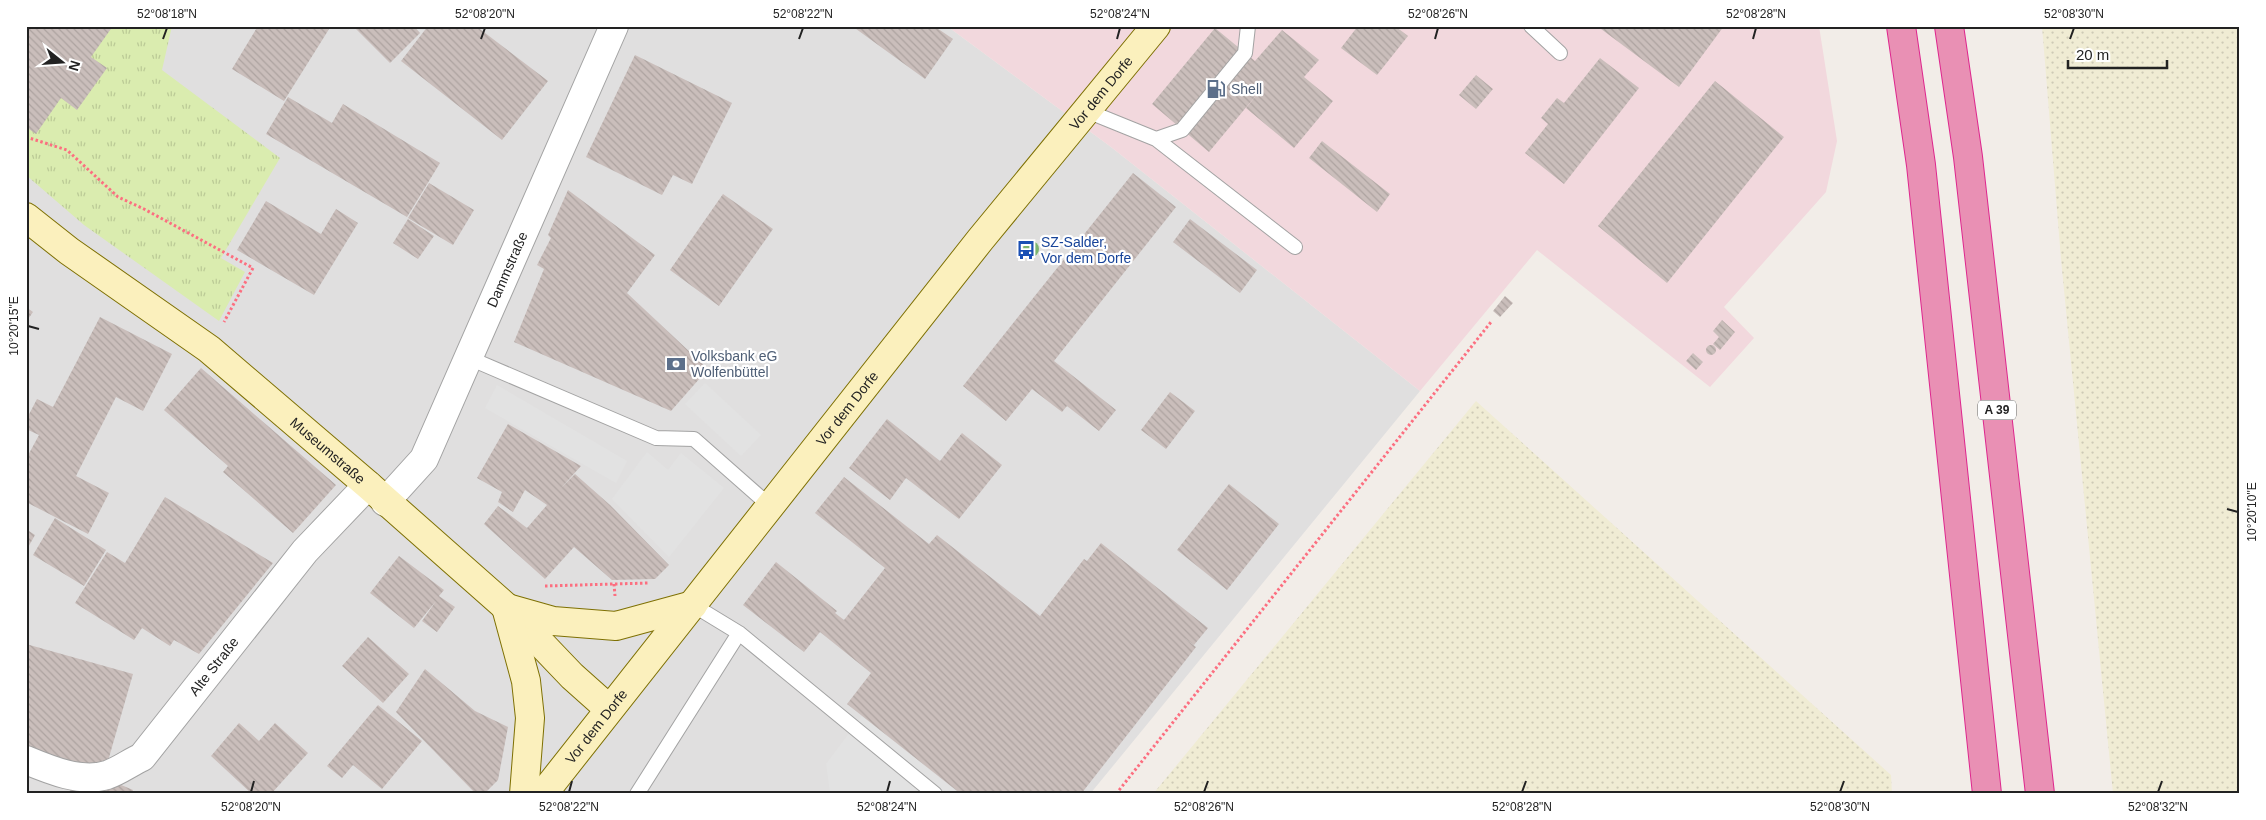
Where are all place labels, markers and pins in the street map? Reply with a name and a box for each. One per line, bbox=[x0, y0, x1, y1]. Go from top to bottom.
fuel station icon: Shell bbox=[1205, 78, 1227, 100]
place label: Shell bbox=[1231, 81, 1262, 97]
place label: SZ-Salder, Vor dem Dorfe bbox=[1041, 234, 1131, 266]
bus stop icon: SZ-Salder, Vor dem Dorfe bbox=[1015, 239, 1037, 261]
place label: Volksbank eG Wolfenbüttel bbox=[691, 348, 777, 380]
bank icon: Volksbank eG Wolfenbüttel bbox=[665, 353, 687, 375]

